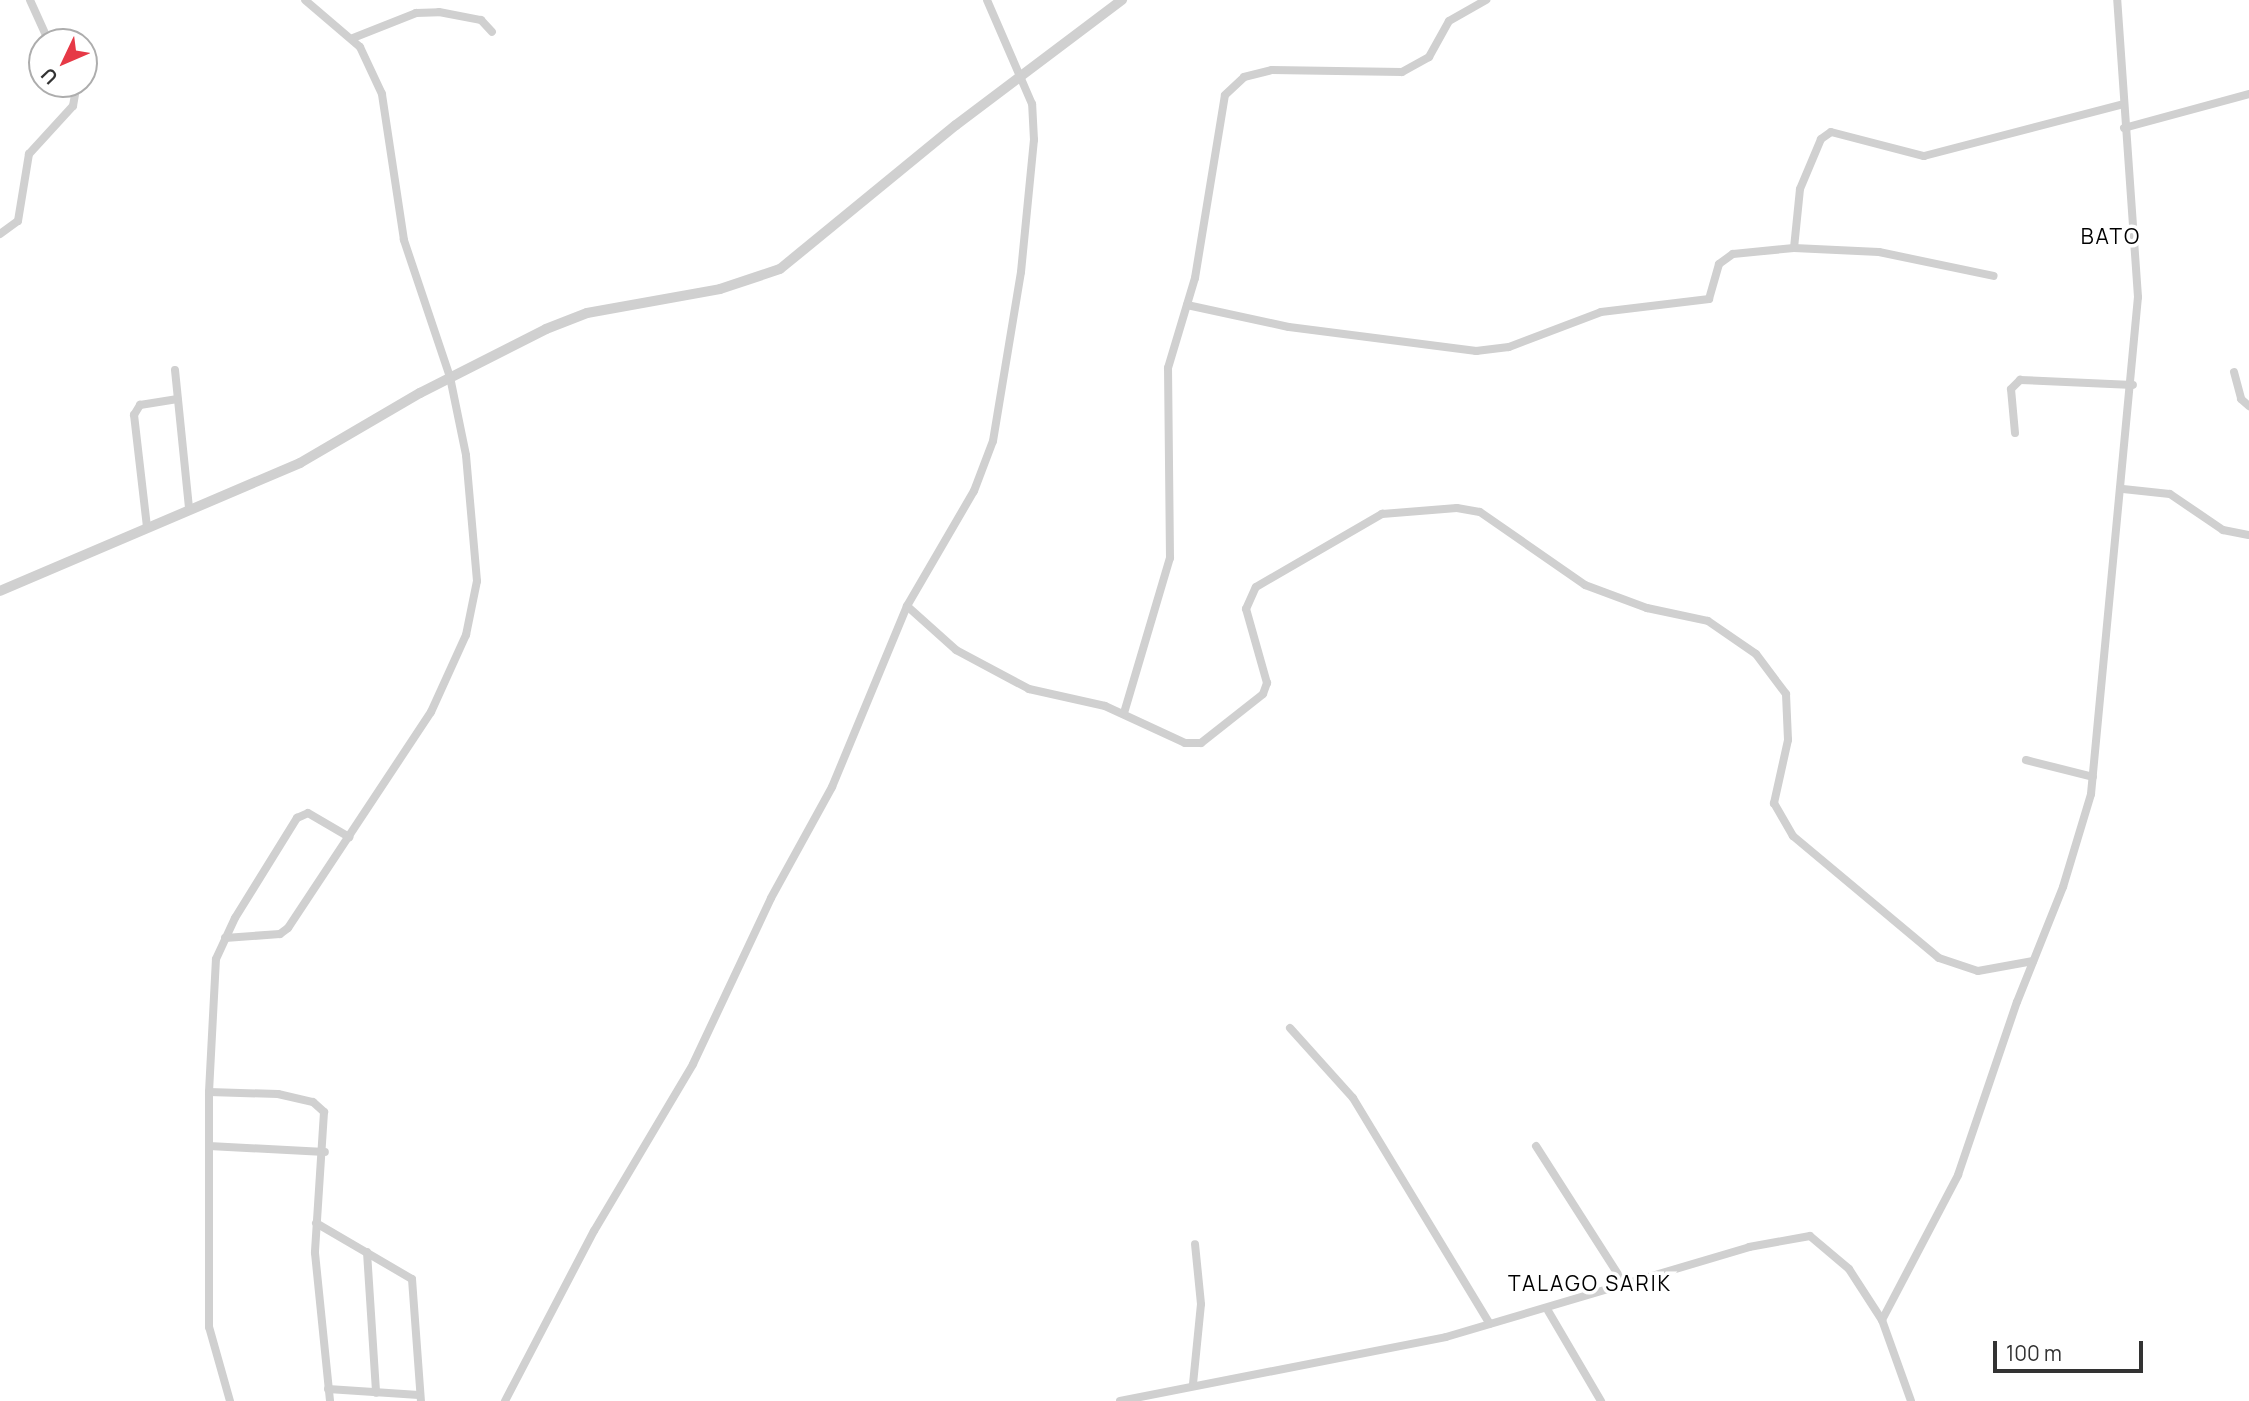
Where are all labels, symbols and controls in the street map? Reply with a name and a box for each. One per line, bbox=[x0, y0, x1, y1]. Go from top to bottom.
north arrow bbox=[28, 28, 98, 98]
text: U bbox=[35, 62, 63, 90]
district label: BATO bbox=[2081, 223, 2141, 249]
district label: TALAGO SARIK bbox=[1509, 1270, 1671, 1296]
scale bar bbox=[1997, 1328, 2148, 1372]
text: 100 m bbox=[2006, 1339, 2062, 1367]

